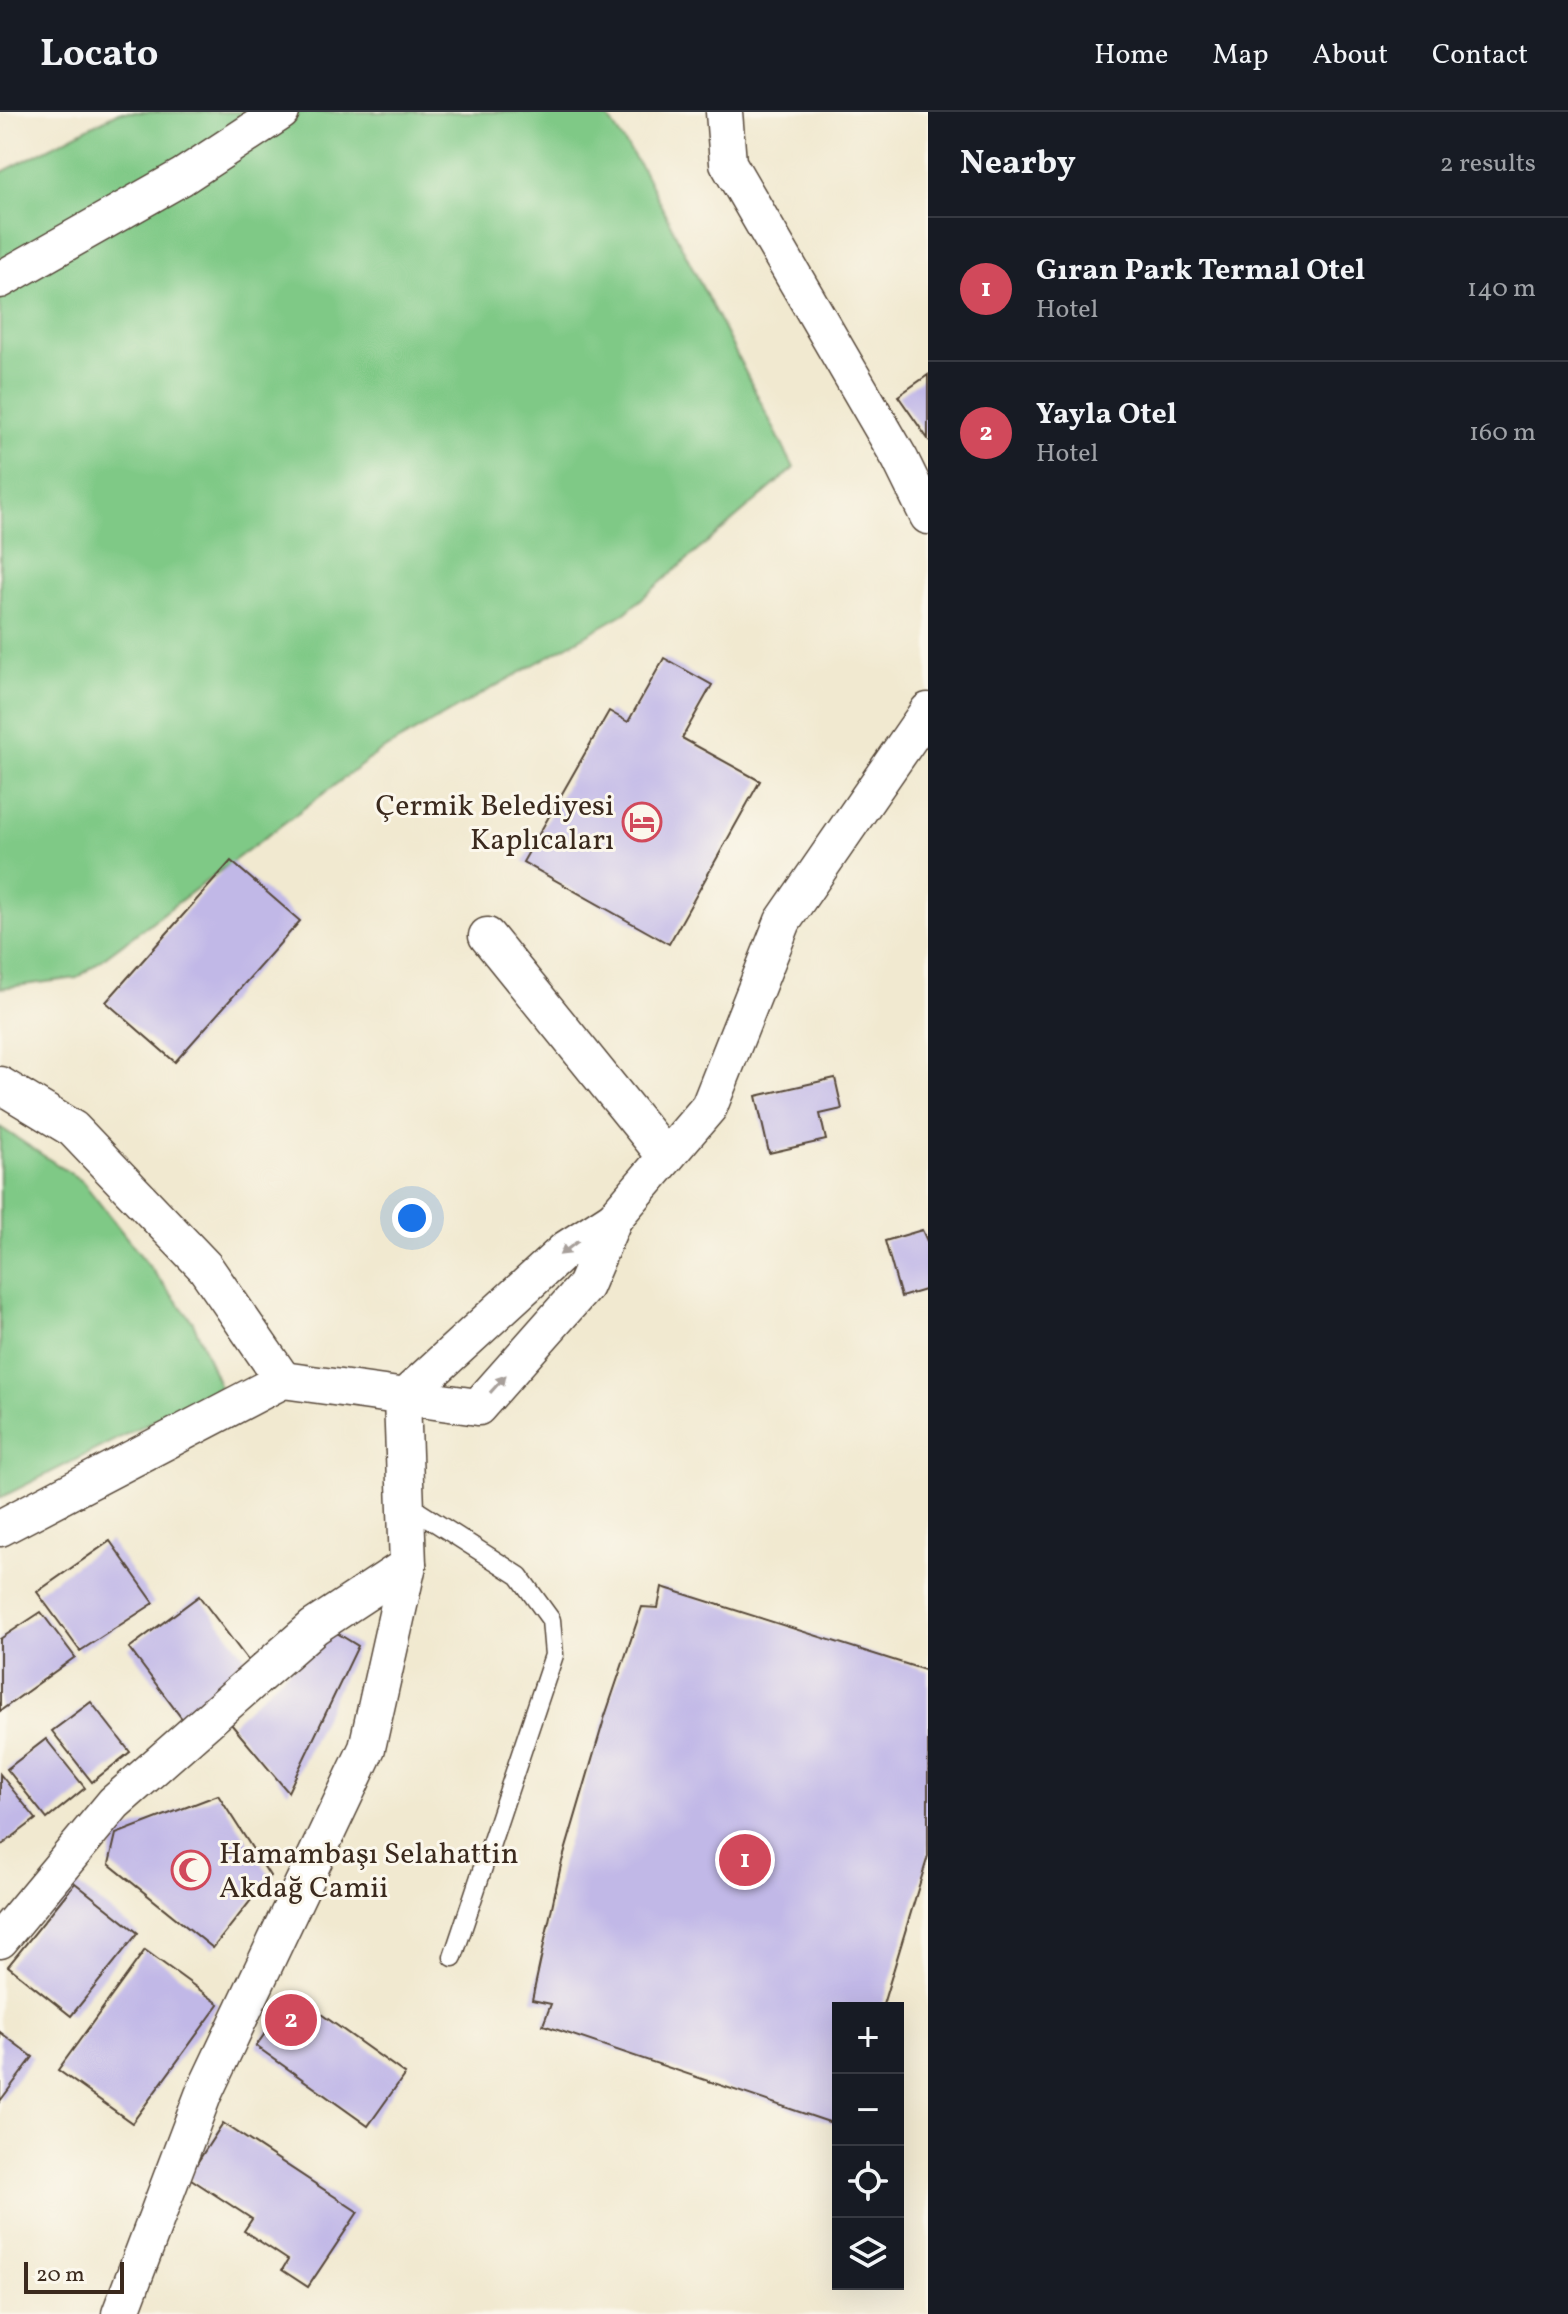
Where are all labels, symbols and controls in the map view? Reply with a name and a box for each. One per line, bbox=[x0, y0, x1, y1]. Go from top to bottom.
text: Locato bbox=[40, 29, 158, 82]
text: Home bbox=[1094, 36, 1168, 75]
text: Map bbox=[1212, 36, 1268, 75]
text: About bbox=[1312, 36, 1388, 75]
text: Contact bbox=[1432, 36, 1528, 75]
text: Nearby bbox=[960, 141, 1076, 188]
text: 2 results bbox=[1440, 146, 1536, 182]
text: Gıran Park Termal Otel bbox=[1036, 250, 1365, 292]
text: 1 bbox=[981, 271, 991, 307]
text: 140 m bbox=[1467, 271, 1536, 307]
text: Hotel bbox=[1036, 292, 1098, 328]
text: Yayla Otel bbox=[1036, 394, 1177, 436]
text: 2 bbox=[979, 415, 993, 451]
text: 160 m bbox=[1469, 415, 1536, 451]
text: Hotel bbox=[1036, 436, 1098, 472]
place label: Çermik Belediyesi Kaplıcaları bbox=[376, 786, 614, 862]
hotel icon: Çermik Belediyesi Kaplıcaları bbox=[621, 801, 663, 843]
your location bbox=[392, 1198, 432, 1238]
one-way arrow bbox=[559, 1240, 580, 1256]
one-way arrow bbox=[489, 1375, 506, 1395]
pin: 1 bbox=[719, 1830, 771, 1890]
place label: Hamambaşı Selahattin Akdağ Camii bbox=[219, 1834, 519, 1910]
mosque icon: Hamambaşı Selahattin Akdağ Camii bbox=[170, 1849, 212, 1891]
pin: 2 bbox=[265, 1990, 317, 2050]
map controls bbox=[832, 2002, 904, 2290]
button: + bbox=[832, 2002, 904, 2074]
button: − bbox=[832, 2074, 904, 2146]
button: locate bbox=[832, 2146, 904, 2218]
button: layers bbox=[832, 2218, 904, 2290]
scale bar bbox=[24, 2258, 124, 2294]
text: 20 m bbox=[36, 2260, 85, 2291]

